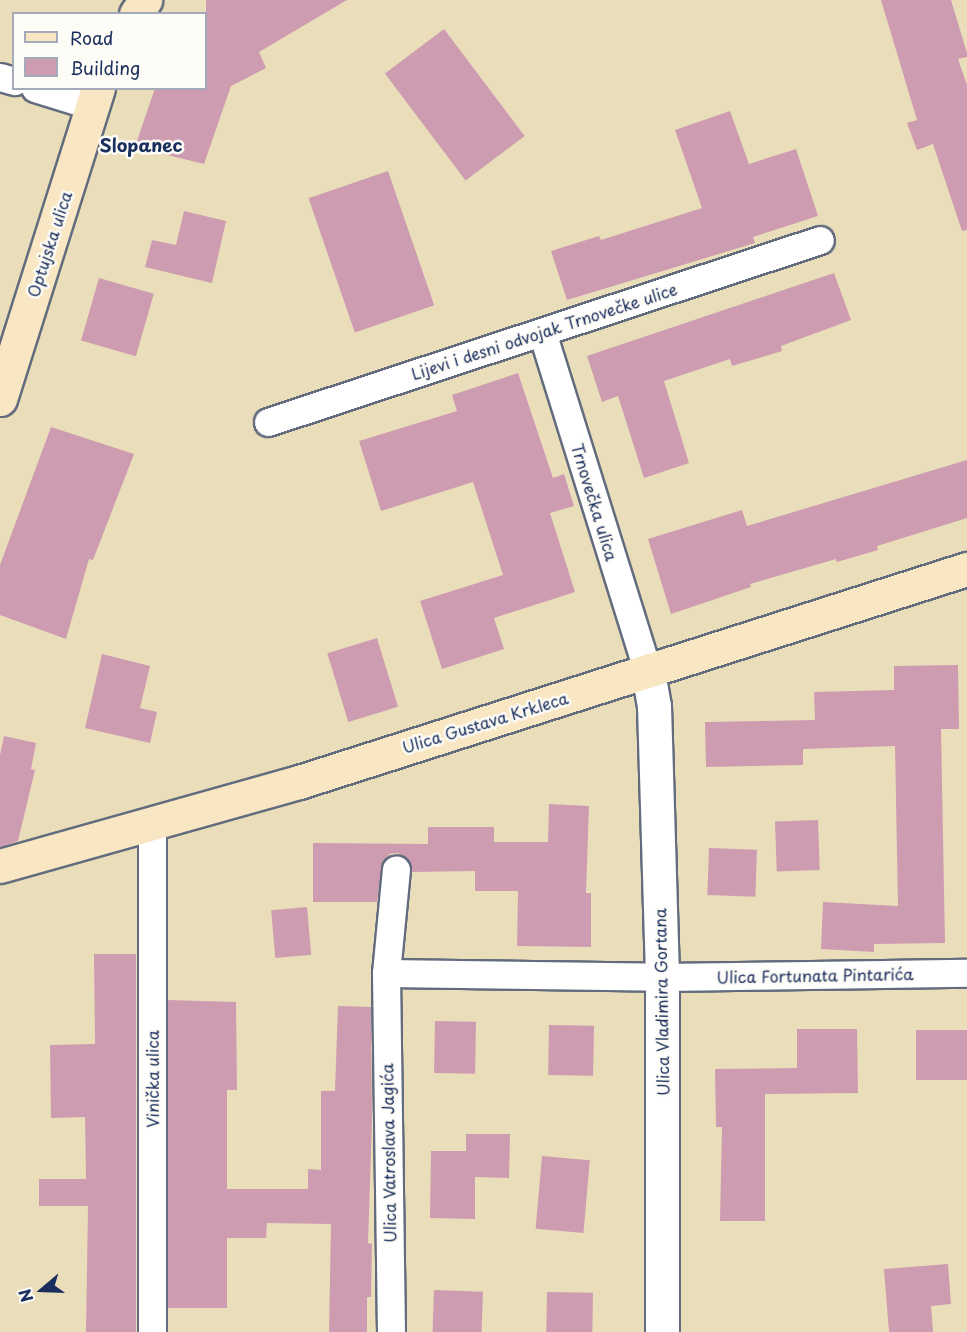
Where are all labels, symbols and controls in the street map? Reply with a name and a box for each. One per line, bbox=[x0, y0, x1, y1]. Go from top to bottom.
legend bbox=[12, 12, 207, 90]
text: Road bbox=[70, 24, 114, 51]
text: Building bbox=[70, 54, 140, 81]
district label: Slopanec bbox=[100, 134, 182, 156]
street label: Optujska ulica bbox=[23, 188, 75, 300]
street label: Lijevi i desni odvojak Trnovečke ulice bbox=[408, 279, 680, 383]
street label: Trnovečka ulica bbox=[568, 441, 622, 563]
street label: Ulica Gustava Krkleca bbox=[400, 688, 570, 756]
street label: Ulica Vladimira Gortana bbox=[650, 907, 672, 1097]
street label: Ulica Fortunata Pintarića bbox=[716, 964, 914, 986]
street label: Vinička ulica bbox=[142, 1030, 162, 1128]
street label: Ulica Vatroslava Jagića bbox=[377, 1063, 399, 1243]
north arrow bbox=[12, 1260, 72, 1320]
text: N bbox=[12, 1286, 38, 1306]

